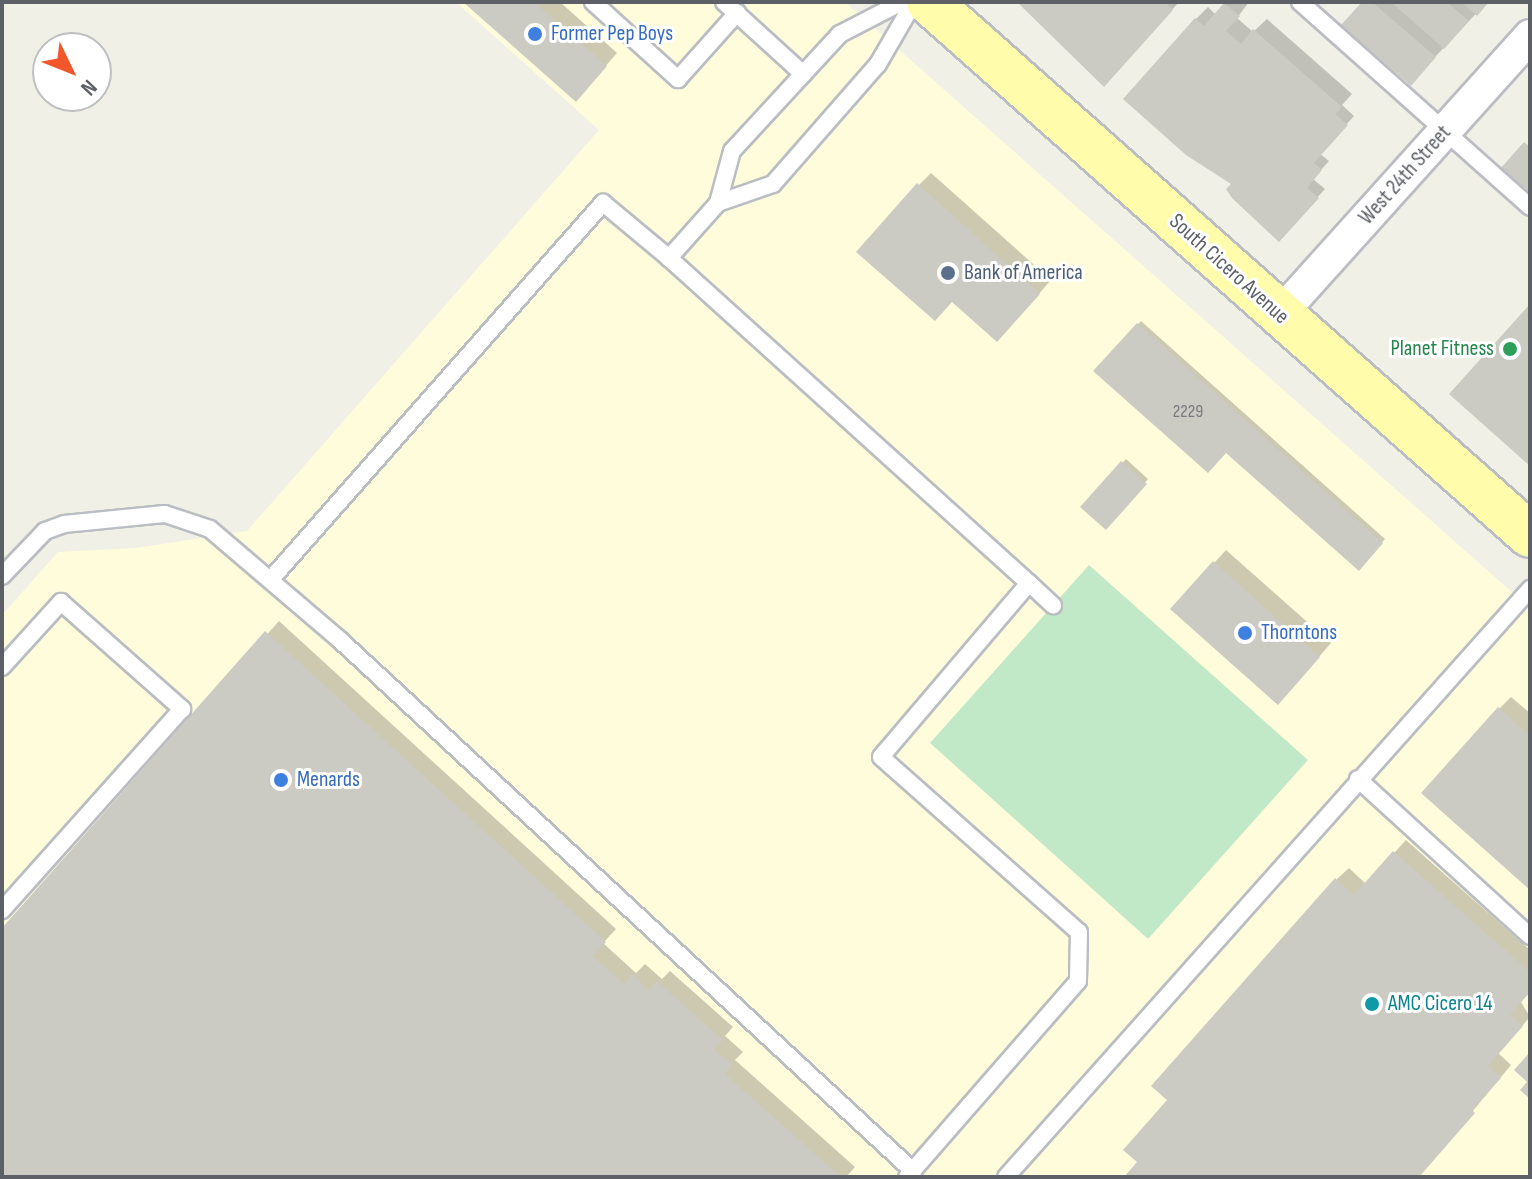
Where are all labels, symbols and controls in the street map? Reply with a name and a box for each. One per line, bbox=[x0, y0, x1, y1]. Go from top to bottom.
place label: Former Pep Boys bbox=[551, 21, 673, 47]
marker: Former Pep Boys bbox=[526, 25, 544, 43]
north arrow bbox=[32, 32, 112, 112]
text: N bbox=[75, 74, 102, 101]
street label: West 24th Street bbox=[1353, 120, 1457, 230]
street label: South Cicero Avenue bbox=[1164, 208, 1294, 330]
place label: Bank of America bbox=[964, 260, 1083, 286]
marker: Bank of America bbox=[939, 264, 957, 282]
place label: Planet Fitness bbox=[1390, 336, 1494, 362]
marker: Planet Fitness bbox=[1501, 340, 1519, 358]
house number: 2229 bbox=[1173, 401, 1203, 423]
place label: Thorntons bbox=[1261, 620, 1337, 646]
marker: Thorntons bbox=[1236, 624, 1254, 642]
place label: Menards bbox=[297, 767, 360, 793]
marker: Menards bbox=[272, 771, 290, 789]
place label: AMC Cicero 14 bbox=[1388, 991, 1492, 1017]
marker: AMC Cicero 14 bbox=[1363, 995, 1381, 1013]

